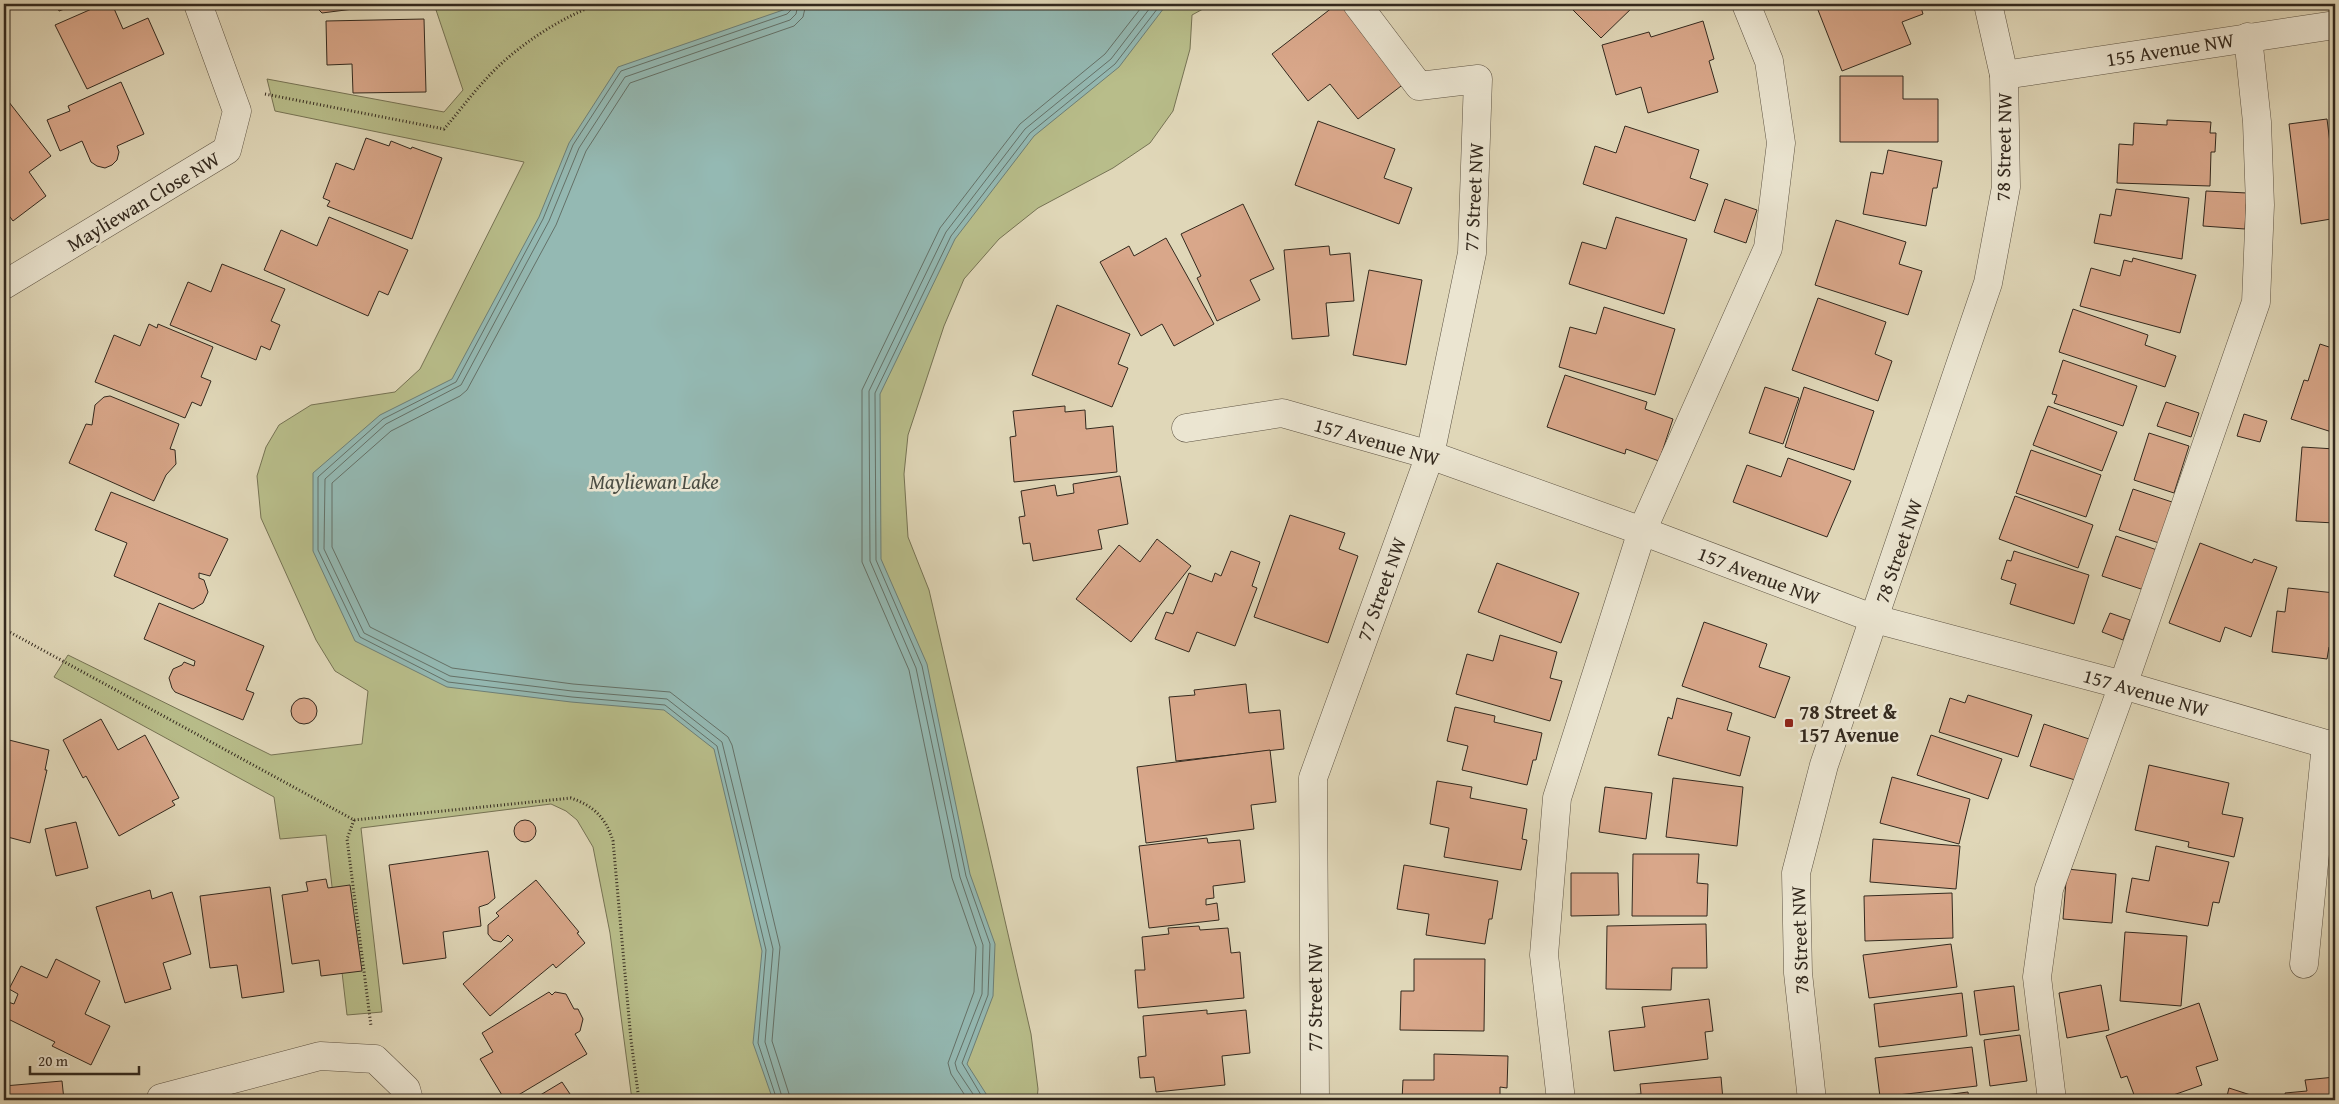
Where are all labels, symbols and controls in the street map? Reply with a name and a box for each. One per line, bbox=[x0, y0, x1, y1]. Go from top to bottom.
street label: 155 Avenue NW bbox=[2104, 25, 2236, 73]
street label: 78 Street NW bbox=[1988, 92, 2018, 202]
street label: 77 Street NW bbox=[1456, 142, 1490, 252]
street label: Mayliewan Close NW bbox=[61, 144, 225, 258]
street label: 157 Avenue NW bbox=[1311, 409, 1443, 473]
water label: Mayliewan Lake bbox=[589, 466, 719, 497]
street label: 78 Street NW bbox=[1867, 495, 1929, 607]
street label: 77 Street NW bbox=[1349, 533, 1413, 645]
street label: 157 Avenue NW bbox=[1693, 538, 1825, 612]
street label: 157 Avenue NW bbox=[2080, 660, 2212, 724]
place label: 78 Street & 157 Avenue bbox=[1799, 697, 1899, 749]
marker: 78 Street & 157 Avenue bbox=[1783, 717, 1795, 729]
street label: 78 Street NW bbox=[1783, 885, 1815, 995]
street label: 77 Street NW bbox=[1300, 943, 1329, 1051]
scale bar bbox=[30, 1044, 139, 1076]
text: 20 m bbox=[38, 1050, 69, 1071]

